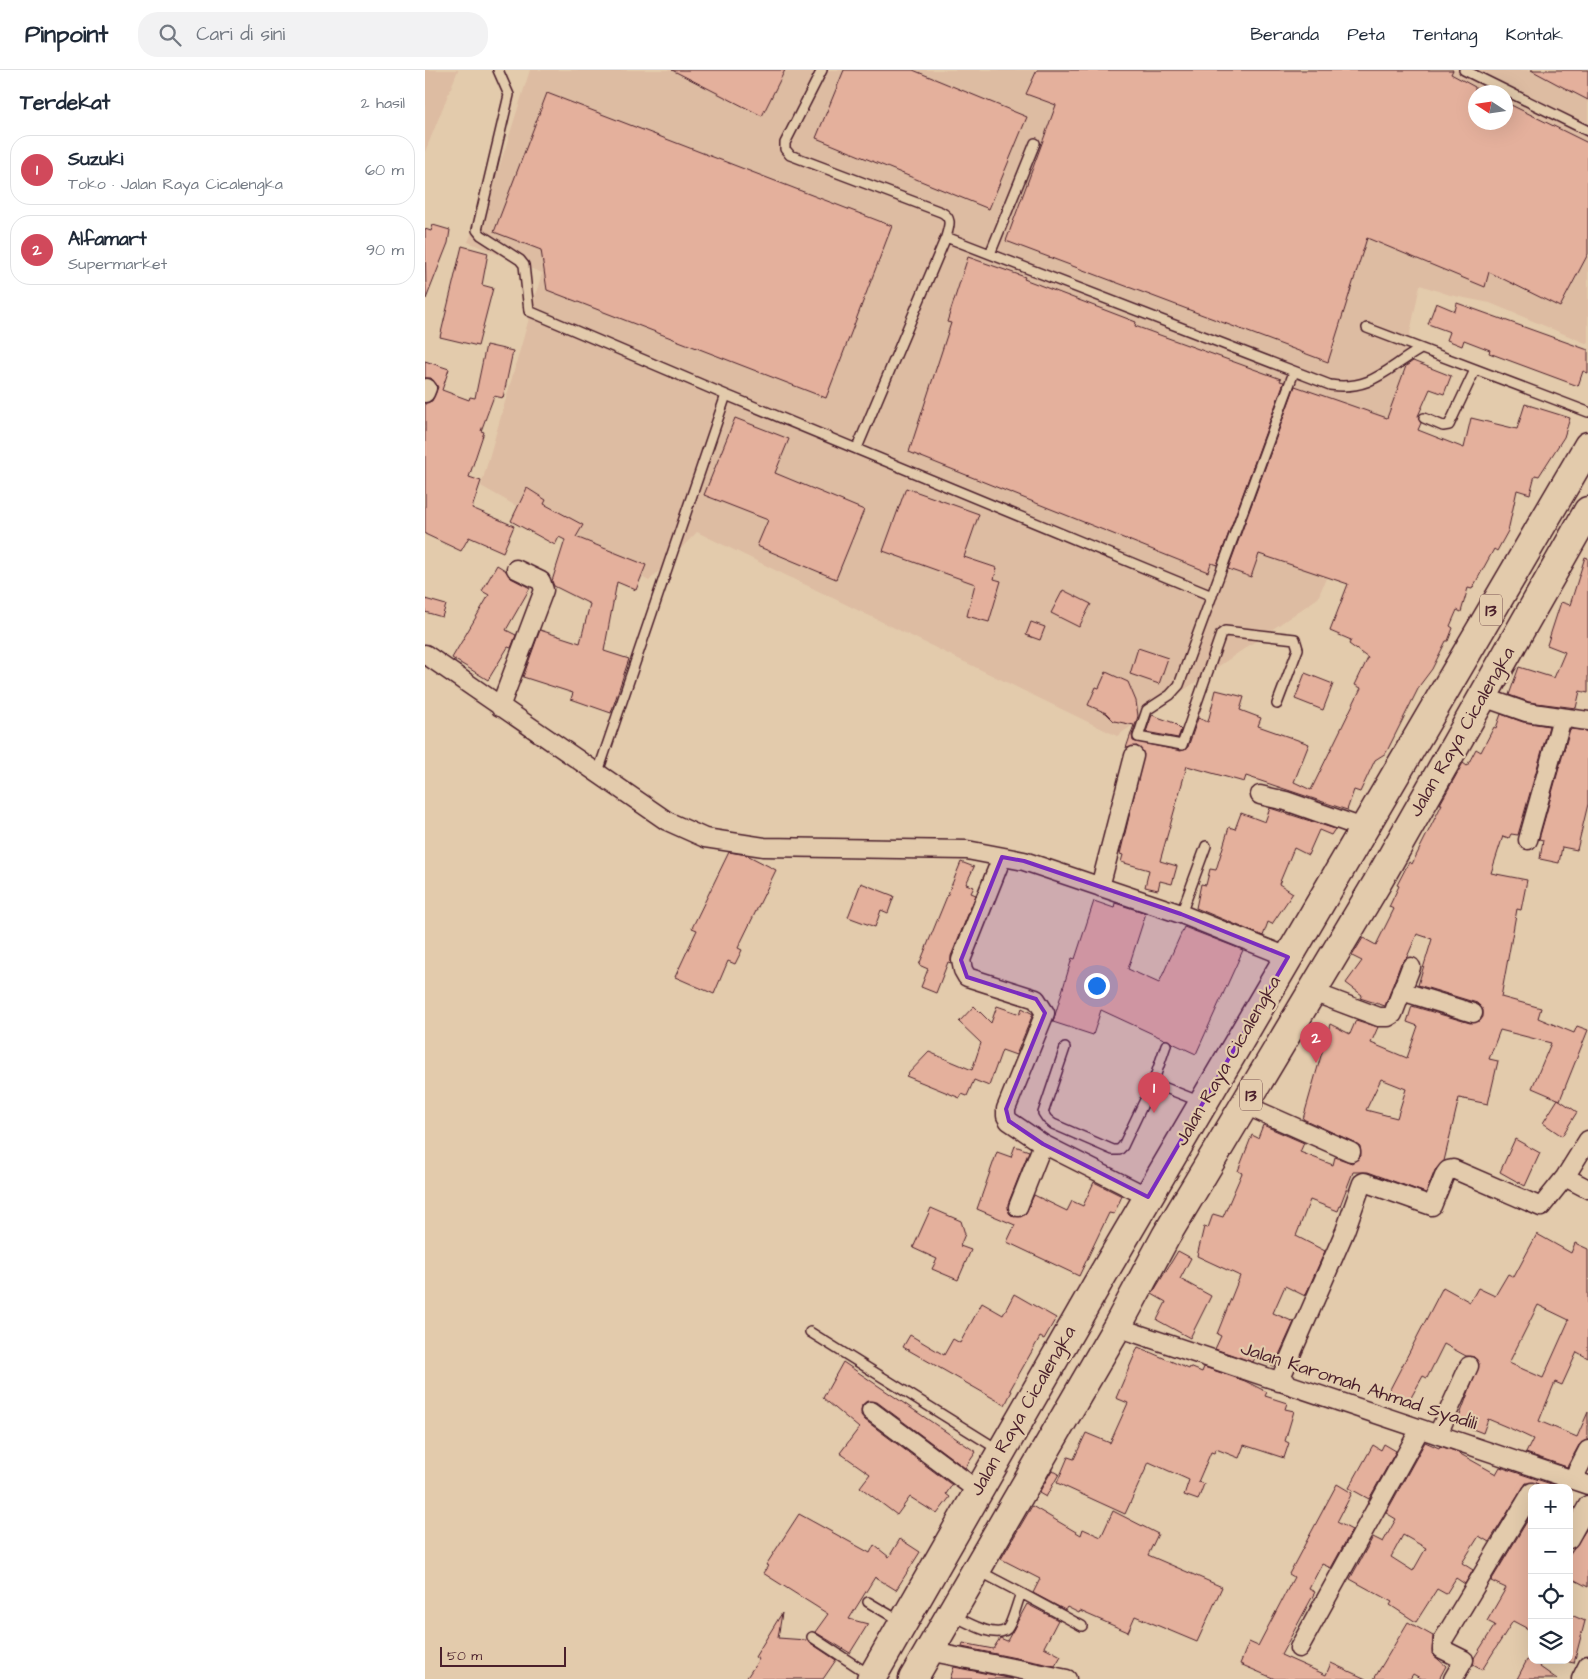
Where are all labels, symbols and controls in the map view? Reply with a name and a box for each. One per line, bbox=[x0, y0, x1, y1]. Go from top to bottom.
search box bbox=[138, 12, 488, 57]
text: Pinpoint bbox=[25, 18, 108, 52]
icon: search bbox=[156, 21, 184, 49]
text: Cari di sini bbox=[196, 21, 285, 48]
text: Beranda bbox=[1250, 22, 1319, 47]
text: Peta bbox=[1347, 22, 1385, 47]
text: Tentang bbox=[1413, 22, 1477, 47]
text: Kontak bbox=[1505, 22, 1563, 47]
north arrow bbox=[1468, 85, 1513, 130]
text: Terdekat bbox=[20, 88, 110, 117]
text: 2 hasil bbox=[360, 92, 405, 114]
text: Suzuki bbox=[68, 146, 123, 173]
text: 1 bbox=[36, 159, 38, 181]
text: 60 m bbox=[365, 159, 404, 181]
text: Toko · Jalan Raya Cicalengka bbox=[68, 173, 283, 195]
text: Alfamart bbox=[68, 226, 147, 253]
text: 2 bbox=[32, 239, 42, 261]
text: 90 m bbox=[366, 239, 404, 261]
text: Supermarket bbox=[68, 253, 167, 275]
road number: 13 bbox=[1480, 594, 1502, 626]
street label: Jalan Raya Cicalengka bbox=[1402, 642, 1523, 823]
street label: Jalan Raya Cicalengka bbox=[1168, 971, 1289, 1152]
your location bbox=[1084, 973, 1110, 999]
pin: 2 bbox=[1300, 1022, 1332, 1063]
pin: 1 bbox=[1138, 1072, 1170, 1113]
road number: 13 bbox=[1240, 1080, 1262, 1110]
street label: Jalan Raya Cicalengka bbox=[963, 1321, 1084, 1502]
street label: Jalan Karomah Ahmad Syadili bbox=[1237, 1335, 1481, 1438]
map controls bbox=[1528, 1484, 1573, 1664]
button: + bbox=[1528, 1484, 1573, 1529]
button: − bbox=[1528, 1529, 1573, 1574]
button: locate bbox=[1528, 1574, 1573, 1619]
button: layers bbox=[1528, 1619, 1573, 1664]
scale bar bbox=[440, 1644, 566, 1667]
text: 50 m bbox=[447, 1646, 482, 1666]

